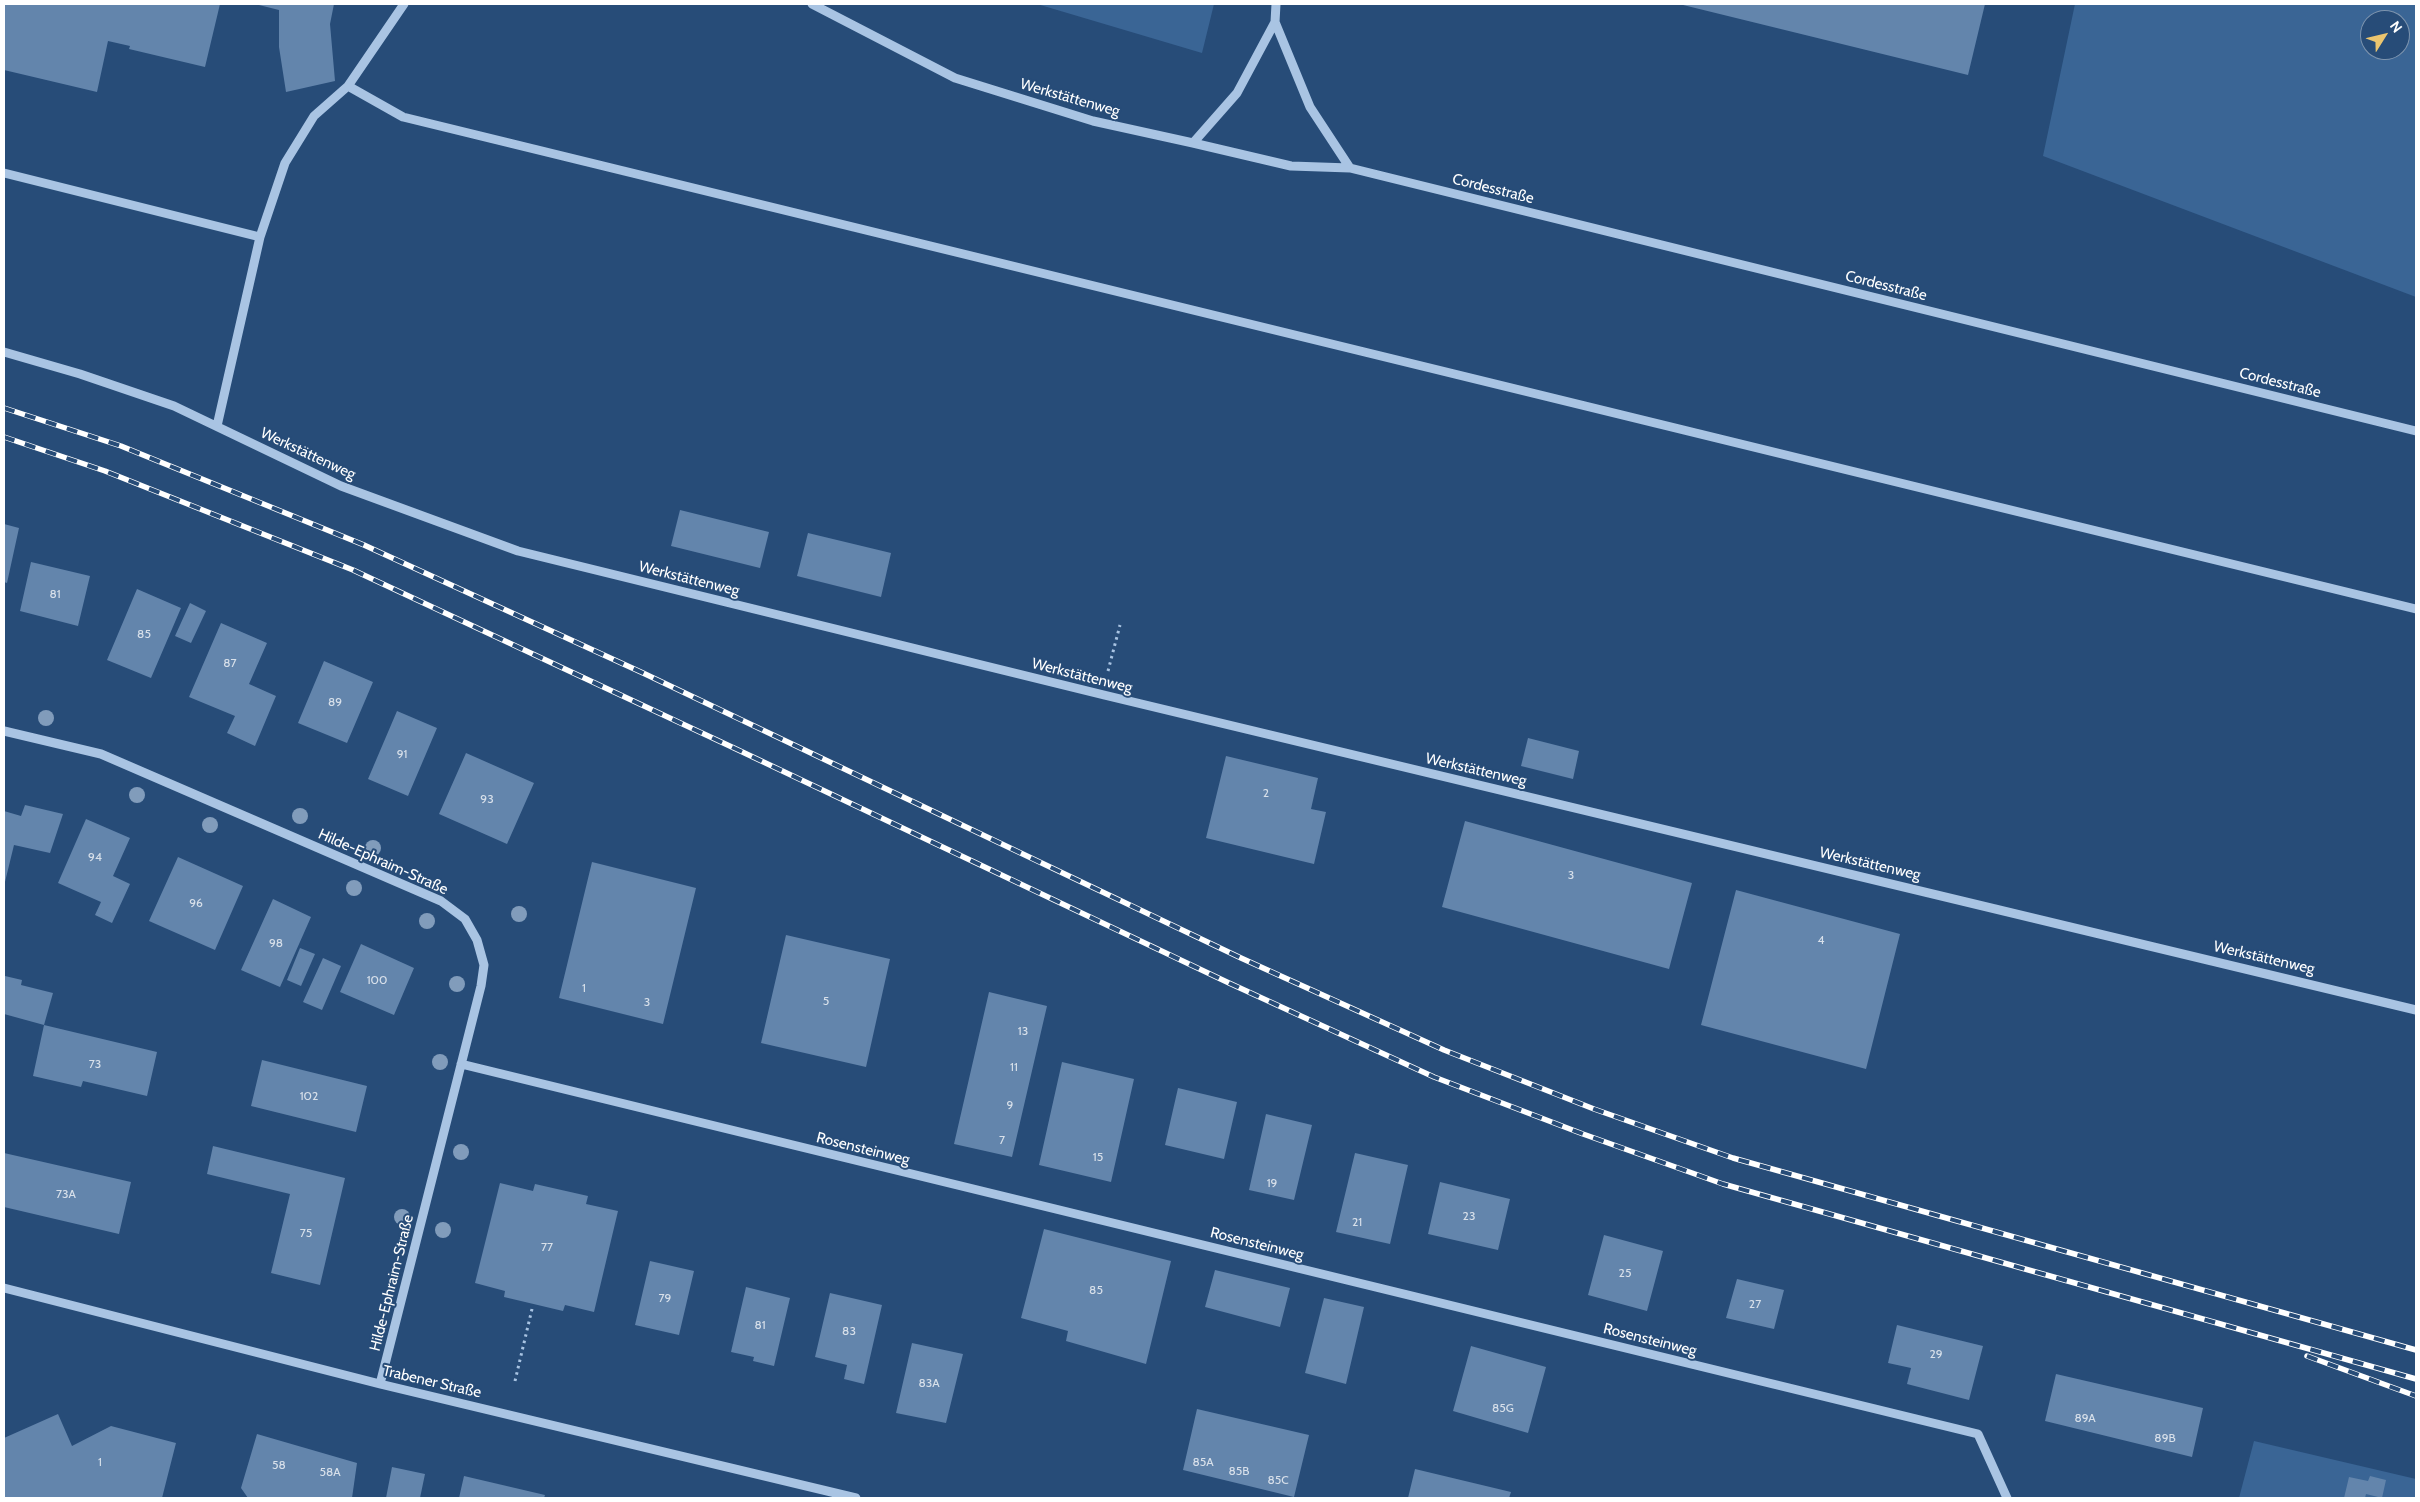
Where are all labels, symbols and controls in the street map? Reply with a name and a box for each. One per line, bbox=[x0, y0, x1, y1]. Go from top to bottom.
north arrow bbox=[2360, 10, 2410, 60]
text: N bbox=[2386, 17, 2407, 36]
street label: Werkstättenweg bbox=[1018, 75, 1122, 121]
street label: Cordesstraße bbox=[1450, 170, 1536, 208]
street label: Cordesstraße bbox=[1843, 267, 1929, 305]
street label: Cordesstraße bbox=[2237, 364, 2323, 402]
street label: Werkstättenweg bbox=[258, 424, 358, 484]
street label: Werkstättenweg bbox=[637, 558, 741, 600]
house number: 81 bbox=[49, 587, 61, 601]
house number: 85 bbox=[137, 627, 151, 641]
street label: Werkstättenweg bbox=[1030, 655, 1134, 697]
house number: 87 bbox=[223, 656, 237, 670]
house number: 89 bbox=[328, 695, 342, 709]
house number: 91 bbox=[397, 747, 407, 761]
street label: Werkstättenweg bbox=[1424, 750, 1528, 790]
house number: 2 bbox=[1263, 786, 1269, 800]
house number: 93 bbox=[480, 792, 494, 806]
street label: Hilde-Ephraim-Straße bbox=[315, 825, 451, 899]
street label: Werkstättenweg bbox=[1818, 844, 1922, 884]
house number: 94 bbox=[88, 850, 102, 864]
house number: 3 bbox=[1568, 868, 1574, 882]
house number: 96 bbox=[189, 896, 203, 910]
house number: 4 bbox=[1818, 933, 1824, 947]
house number: 98 bbox=[269, 936, 283, 950]
street label: Werkstättenweg bbox=[2212, 938, 2316, 978]
house number: 100 bbox=[367, 973, 387, 987]
house number: 1 bbox=[582, 981, 586, 995]
house number: 5 bbox=[823, 994, 829, 1008]
house number: 3 bbox=[644, 995, 650, 1009]
house number: 13 bbox=[1018, 1024, 1028, 1038]
house number: 73 bbox=[89, 1057, 101, 1071]
house number: 11 bbox=[1010, 1060, 1018, 1074]
house number: 102 bbox=[300, 1089, 318, 1103]
house number: 9 bbox=[1007, 1098, 1013, 1112]
street label: Rosensteinweg bbox=[814, 1129, 912, 1169]
house number: 7 bbox=[999, 1133, 1005, 1147]
house number: 15 bbox=[1093, 1150, 1103, 1164]
house number: 19 bbox=[1267, 1176, 1277, 1190]
house number: 73A bbox=[56, 1187, 76, 1201]
house number: 23 bbox=[1463, 1209, 1475, 1223]
street label: Hilde-Ephraim-Straße bbox=[366, 1213, 418, 1353]
house number: 21 bbox=[1352, 1215, 1362, 1229]
street label: Rosensteinweg bbox=[1208, 1224, 1306, 1264]
house number: 75 bbox=[300, 1226, 312, 1240]
house number: 77 bbox=[541, 1240, 553, 1254]
house number: 25 bbox=[1619, 1266, 1631, 1280]
house number: 85 bbox=[1089, 1283, 1103, 1297]
house number: 79 bbox=[659, 1291, 671, 1305]
house number: 27 bbox=[1749, 1297, 1761, 1311]
house number: 81 bbox=[754, 1318, 766, 1332]
street label: Rosensteinweg bbox=[1601, 1320, 1699, 1360]
house number: 83 bbox=[842, 1324, 856, 1338]
house number: 29 bbox=[1929, 1347, 1943, 1361]
street label: Trabener Straße bbox=[381, 1362, 483, 1402]
house number: 83A bbox=[918, 1376, 940, 1390]
house number: 85G bbox=[1492, 1401, 1514, 1415]
house number: 89A bbox=[2074, 1411, 2096, 1425]
house number: 89B bbox=[2154, 1431, 2176, 1445]
house number: 1 bbox=[98, 1455, 102, 1469]
house number: 85A bbox=[1192, 1455, 1214, 1469]
house number: 58 bbox=[272, 1458, 286, 1472]
house number: 85B bbox=[1229, 1464, 1249, 1478]
house number: 58A bbox=[319, 1465, 341, 1479]
house number: 85C bbox=[1267, 1473, 1289, 1487]

